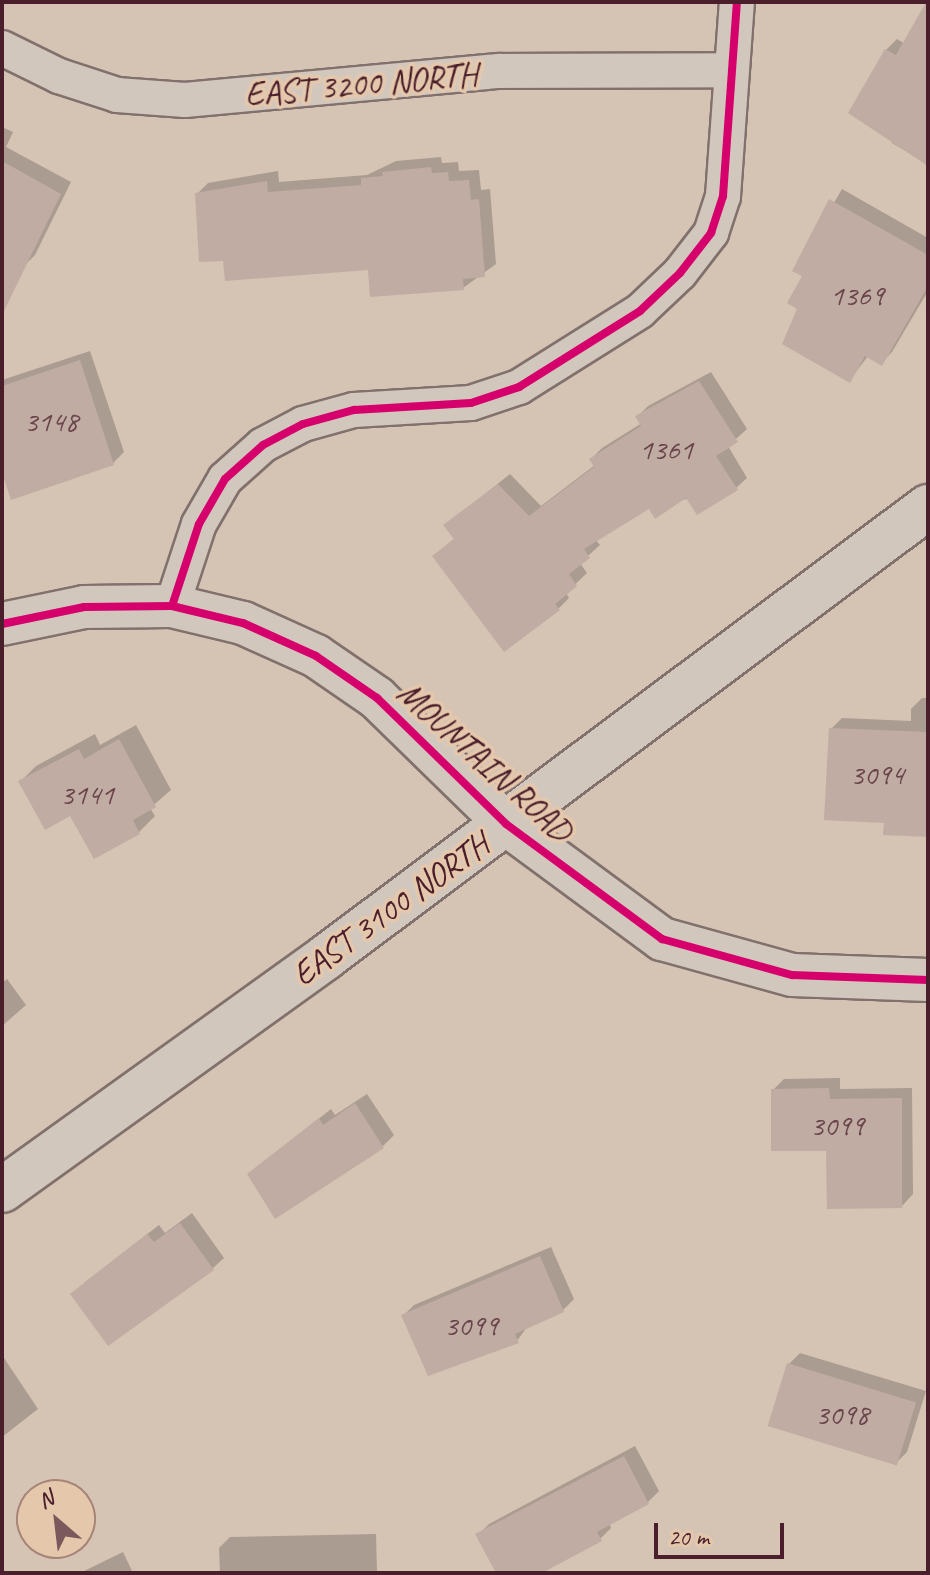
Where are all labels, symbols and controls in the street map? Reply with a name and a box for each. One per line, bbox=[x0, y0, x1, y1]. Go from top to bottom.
street label: EAST 3200 NORTH bbox=[243, 54, 479, 114]
house number: 1369 bbox=[830, 277, 884, 313]
house number: 3148 bbox=[24, 403, 78, 439]
house number: 1361 bbox=[639, 431, 693, 467]
street label: MOUNTAIN ROAD bbox=[388, 671, 582, 851]
house number: 3094 bbox=[850, 756, 904, 792]
house number: 3141 bbox=[60, 776, 114, 812]
street label: EAST 3100 NORTH bbox=[284, 824, 496, 994]
house number: 3099 bbox=[810, 1107, 864, 1143]
house number: 3099 bbox=[444, 1307, 498, 1343]
house number: 3098 bbox=[815, 1396, 869, 1432]
north arrow bbox=[16, 1479, 96, 1559]
text: N bbox=[33, 1484, 58, 1515]
scale bar bbox=[658, 1507, 788, 1557]
text: 20 m bbox=[668, 1522, 709, 1552]

